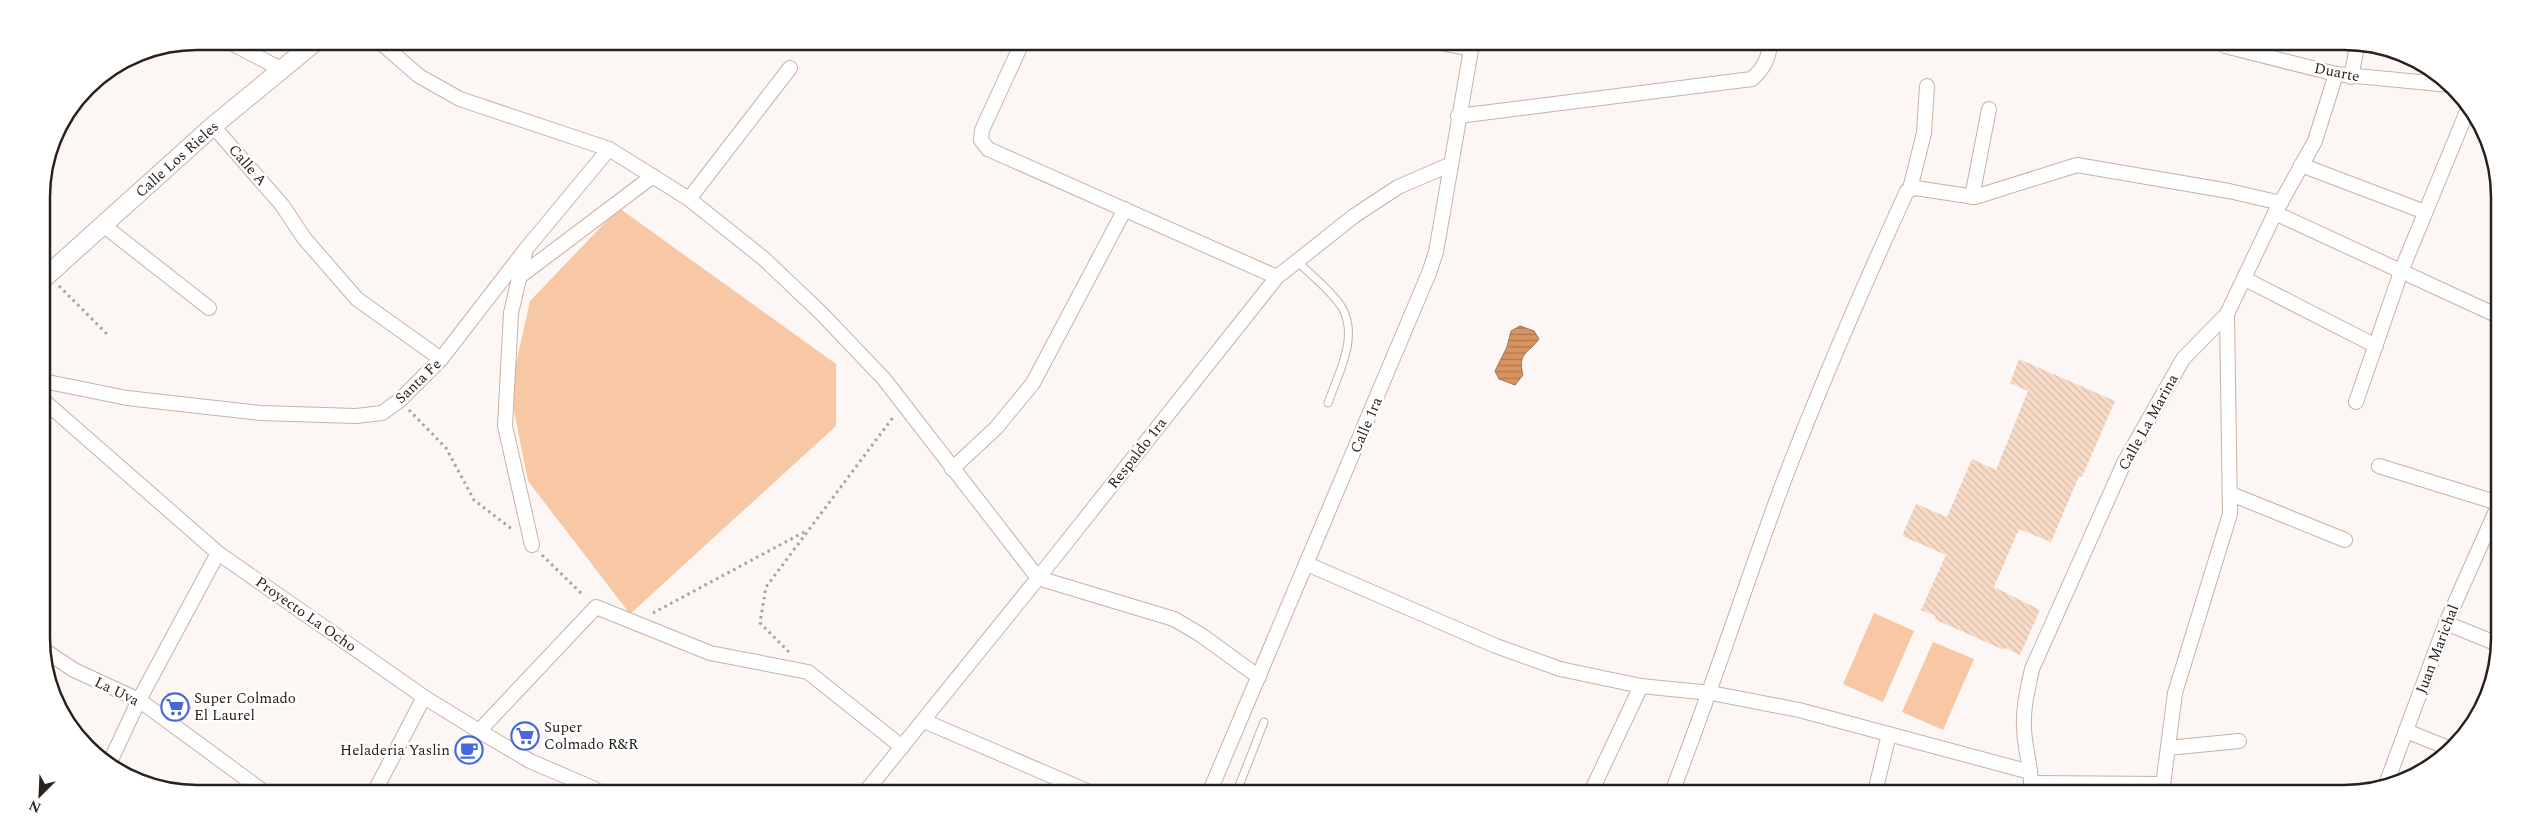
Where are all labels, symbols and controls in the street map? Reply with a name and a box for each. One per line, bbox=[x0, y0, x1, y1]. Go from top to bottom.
street label: Duarte bbox=[2312, 57, 2362, 88]
street label: Calle Los Rieles bbox=[130, 115, 224, 203]
street label: Calle A bbox=[223, 139, 272, 191]
street label: Santa Fe bbox=[390, 353, 447, 409]
street label: Calle La Marina bbox=[2112, 369, 2185, 475]
street label: Calle 1ra bbox=[1344, 393, 1389, 457]
street label: Respaldo 1ra bbox=[1102, 412, 1173, 494]
street label: Proyecto La Ocho bbox=[250, 571, 361, 658]
street label: Juan Marichal bbox=[2410, 601, 2465, 697]
street label: La Uva bbox=[91, 671, 144, 712]
place label: Super Colmado El Laurel bbox=[194, 687, 296, 727]
supermarket icon: Super Colmado El Laurel bbox=[160, 692, 190, 722]
place label: Super Colmado R&R bbox=[544, 716, 638, 756]
supermarket icon: Super Colmado R&R bbox=[510, 721, 540, 751]
cafe icon: Heladeria Yaslin bbox=[454, 735, 484, 765]
place label: Heladeria Yaslin bbox=[340, 739, 450, 762]
north arrow bbox=[15, 770, 65, 820]
text: N bbox=[25, 795, 44, 818]

